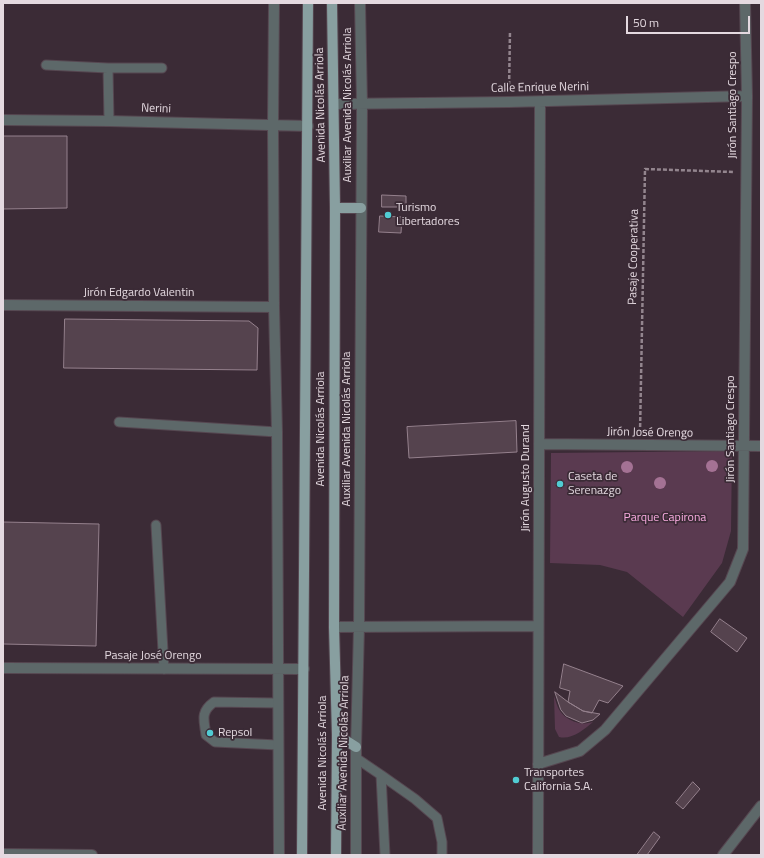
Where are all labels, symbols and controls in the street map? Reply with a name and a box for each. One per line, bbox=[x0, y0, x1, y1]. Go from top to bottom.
scale bar bbox=[628, 8, 752, 34]
text: 50 m bbox=[633, 13, 659, 32]
street label: Auxiliar Avenida Nicolás Arriola bbox=[341, 28, 355, 182]
street label: Avenida Nicolás Arriola bbox=[313, 47, 329, 163]
street label: Jirón Santiago Crespo bbox=[726, 51, 740, 159]
street label: Calle Enrique Nerini bbox=[491, 80, 589, 96]
street label: Nerini bbox=[141, 101, 171, 117]
place label: Turismo Libertadores bbox=[396, 201, 459, 229]
street label: Pasaje Cooperativa bbox=[626, 209, 642, 305]
marker: Turismo Libertadores bbox=[383, 210, 393, 220]
street label: Jirón Edgardo Valentin bbox=[83, 286, 195, 300]
street label: Auxiliar Avenida Nicolás Arriola bbox=[340, 352, 354, 506]
street label: Avenida Nicolás Arriola bbox=[314, 371, 328, 487]
street label: Jirón Santiago Crespo bbox=[724, 375, 738, 483]
street label: Jirón Augusto Durand bbox=[519, 424, 533, 532]
street label: Jirón José Orengo bbox=[607, 425, 693, 441]
place label: Caseta de Serenazgo bbox=[568, 470, 621, 498]
marker: Caseta de Serenazgo bbox=[555, 479, 565, 489]
park label: Parque Capirona bbox=[624, 511, 706, 525]
street label: Pasaje José Orengo bbox=[105, 649, 201, 663]
street label: Auxiliar Avenida Nicolás Arriola bbox=[335, 675, 353, 831]
street label: Avenida Nicolás Arriola bbox=[316, 695, 330, 811]
place label: Repsol bbox=[218, 726, 252, 740]
marker: Repsol bbox=[205, 728, 215, 738]
place label: Transportes California S.A. bbox=[524, 766, 593, 794]
marker: Transportes California S.A. bbox=[511, 775, 521, 785]

